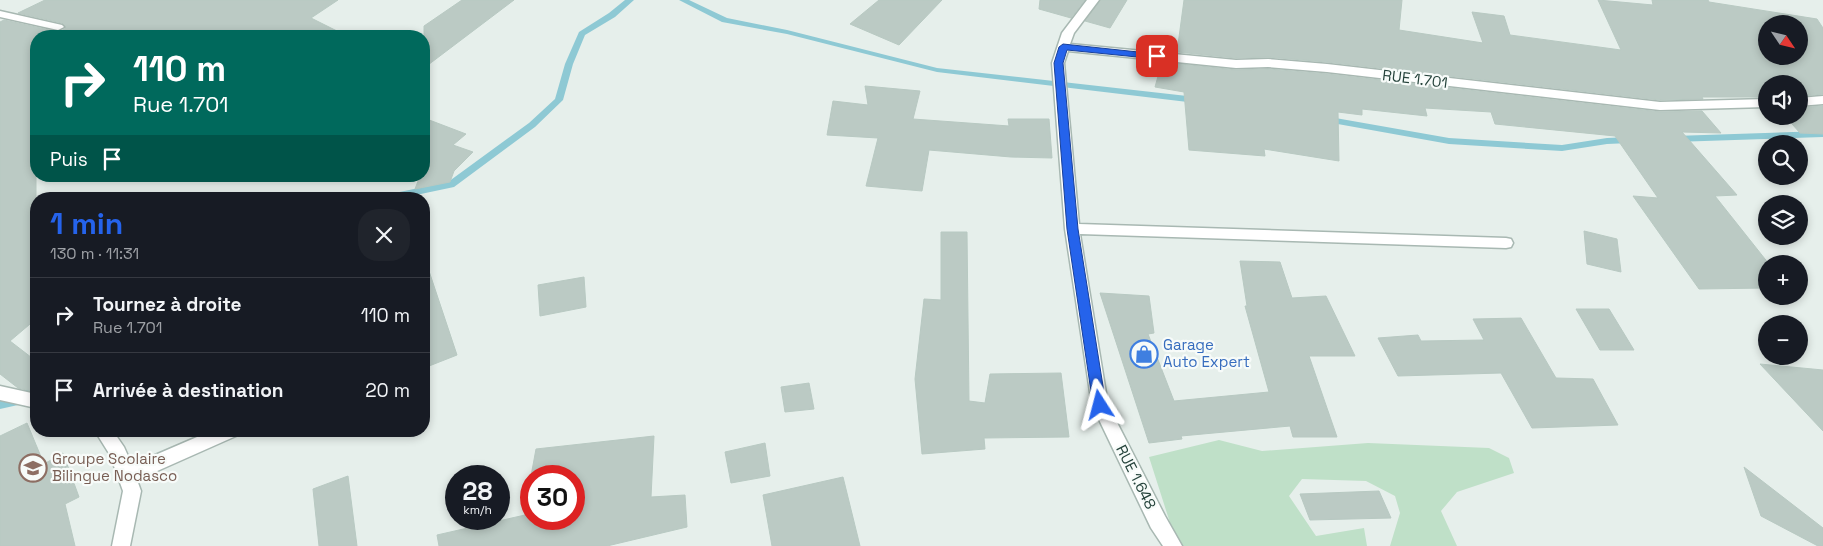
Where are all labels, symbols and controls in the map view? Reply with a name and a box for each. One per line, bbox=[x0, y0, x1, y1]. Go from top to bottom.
north arrow bbox=[1758, 15, 1808, 65]
map controls bbox=[1758, 15, 1808, 365]
pin bbox=[1136, 35, 1178, 77]
icon: arrive bbox=[1143, 42, 1171, 70]
text: 110 m bbox=[133, 47, 226, 91]
icon: right bbox=[50, 50, 115, 115]
street label: RUE 1.701 bbox=[1381, 65, 1449, 92]
button: sound bbox=[1758, 75, 1808, 125]
text: Rue 1.701 bbox=[133, 90, 229, 118]
button: search bbox=[1758, 135, 1808, 185]
icon: arrive bbox=[98, 145, 126, 173]
text: Puis bbox=[50, 147, 88, 172]
button: layers bbox=[1758, 195, 1808, 245]
text: 1 min bbox=[50, 204, 123, 243]
button: close bbox=[358, 209, 410, 261]
text: 130 m · 11:31 bbox=[50, 243, 139, 264]
button: + bbox=[1758, 255, 1808, 305]
text: Tournez à droite bbox=[93, 292, 242, 317]
icon: right bbox=[50, 301, 78, 329]
text: 110 m bbox=[361, 303, 410, 328]
button: − bbox=[1758, 315, 1808, 365]
text: Rue 1.701 bbox=[93, 317, 163, 338]
place label: Garage Auto Expert bbox=[1163, 335, 1250, 371]
shop icon: Garage Auto Expert bbox=[1129, 339, 1159, 369]
icon: arrive bbox=[50, 376, 78, 404]
text: Arrivée à destination bbox=[93, 378, 283, 403]
text: 20 m bbox=[365, 378, 410, 403]
position arrow bbox=[1073, 378, 1125, 430]
street label: RUE 1.648 bbox=[1112, 441, 1161, 512]
place label: Groupe Scolaire Bilingue Nodasco bbox=[52, 449, 177, 485]
school or university icon: Groupe Scolaire Bilingue Nodasco bbox=[18, 453, 48, 483]
speed limit sign: 30 bbox=[520, 465, 585, 530]
text: 28 bbox=[463, 475, 492, 507]
text: km/h bbox=[463, 502, 492, 518]

